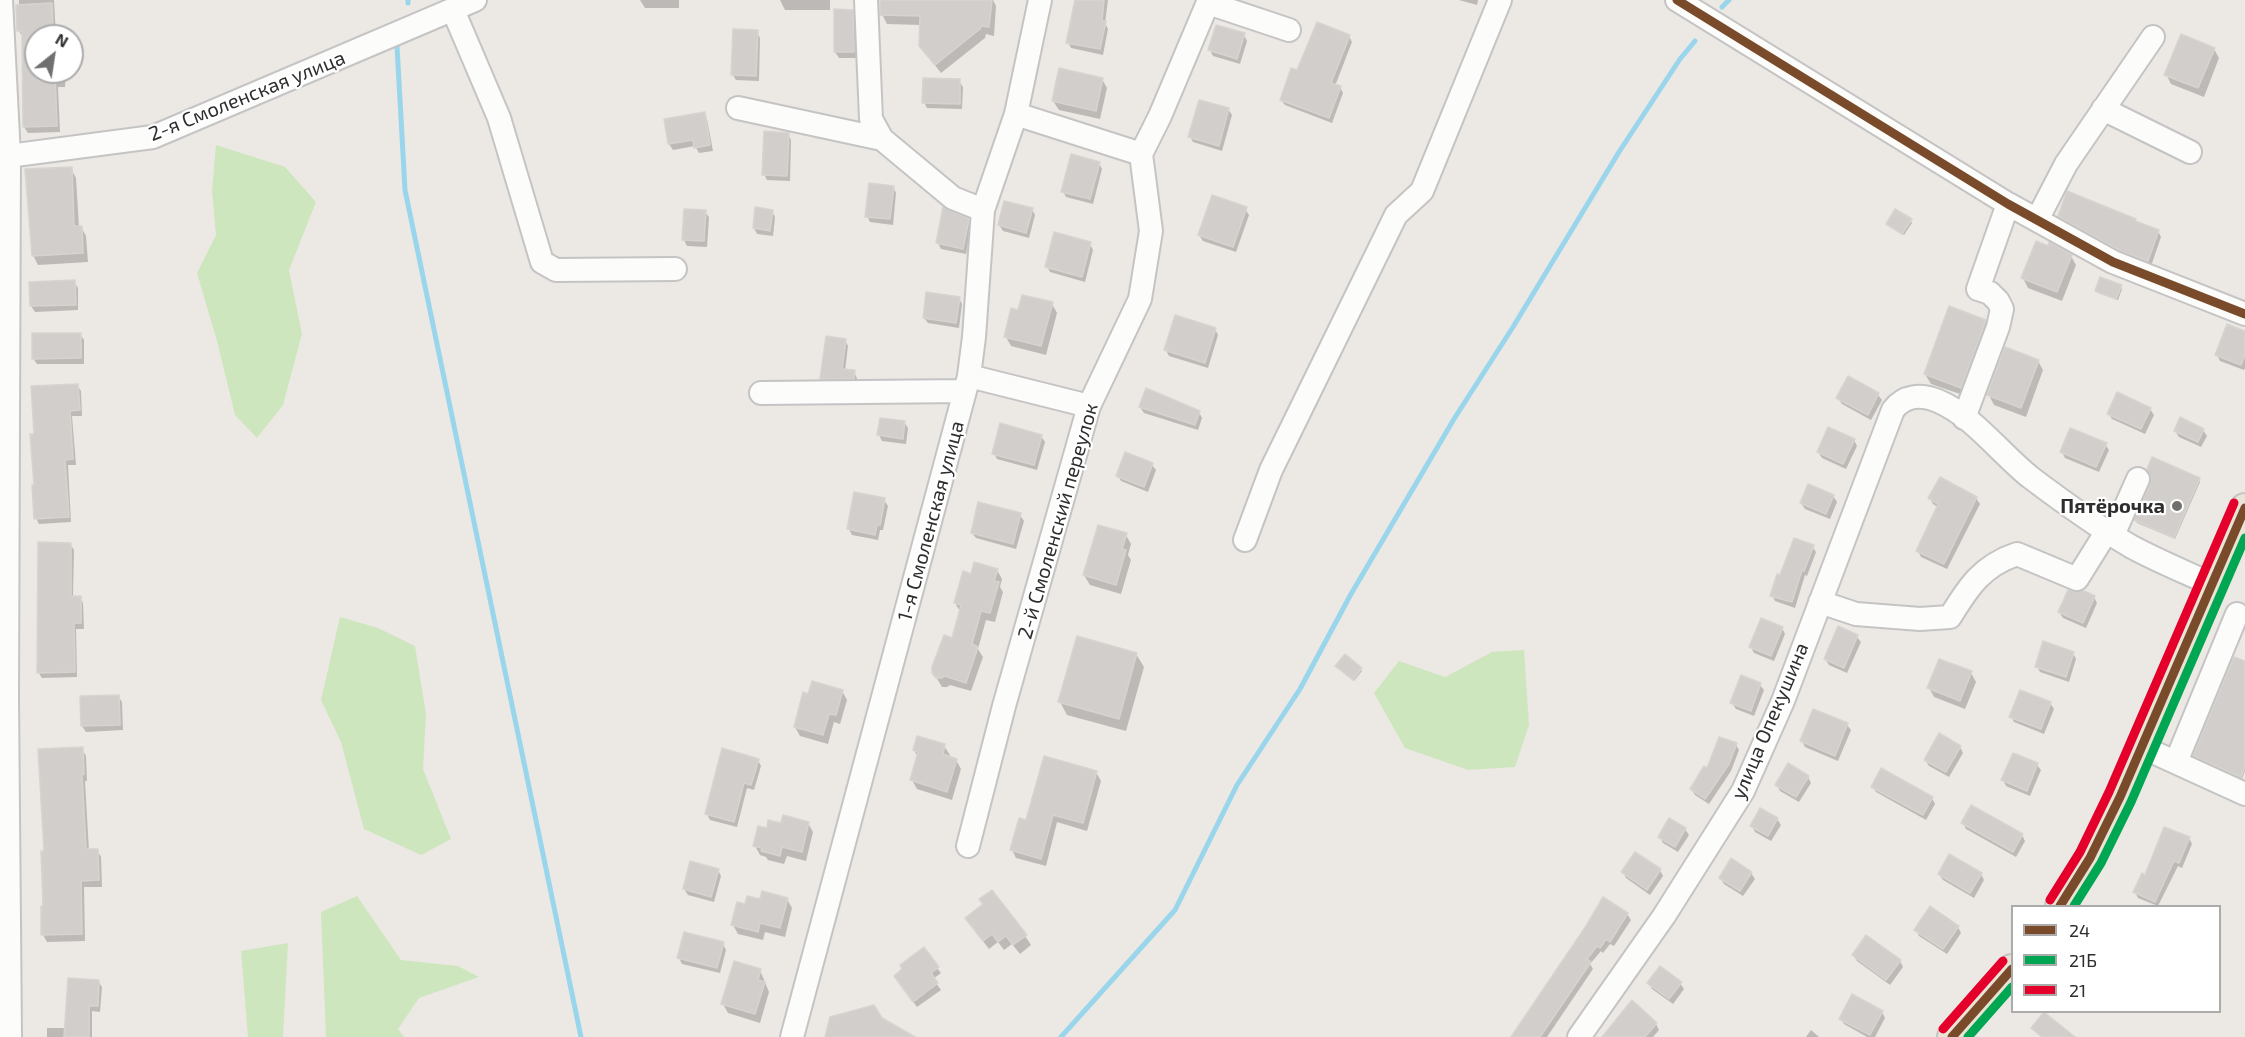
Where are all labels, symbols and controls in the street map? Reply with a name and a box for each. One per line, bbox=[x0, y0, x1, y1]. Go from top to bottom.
north arrow bbox=[24, 24, 84, 84]
text: N bbox=[52, 29, 72, 51]
street label: 2-я Смоленская улица bbox=[145, 46, 349, 146]
street label: 2-й Смоленский переулок bbox=[1013, 400, 1103, 642]
street label: 1-я Смоленская улица bbox=[893, 418, 969, 624]
place label: Пятёрочка bbox=[2060, 494, 2165, 518]
marker: Пятёрочка bbox=[2170, 499, 2184, 513]
street label: улица Опекушина bbox=[1726, 639, 1814, 803]
legend bbox=[2011, 905, 2221, 1013]
text: 24 bbox=[2069, 919, 2090, 941]
text: 21Б bbox=[2069, 949, 2097, 971]
text: 21 bbox=[2069, 979, 2086, 1001]

